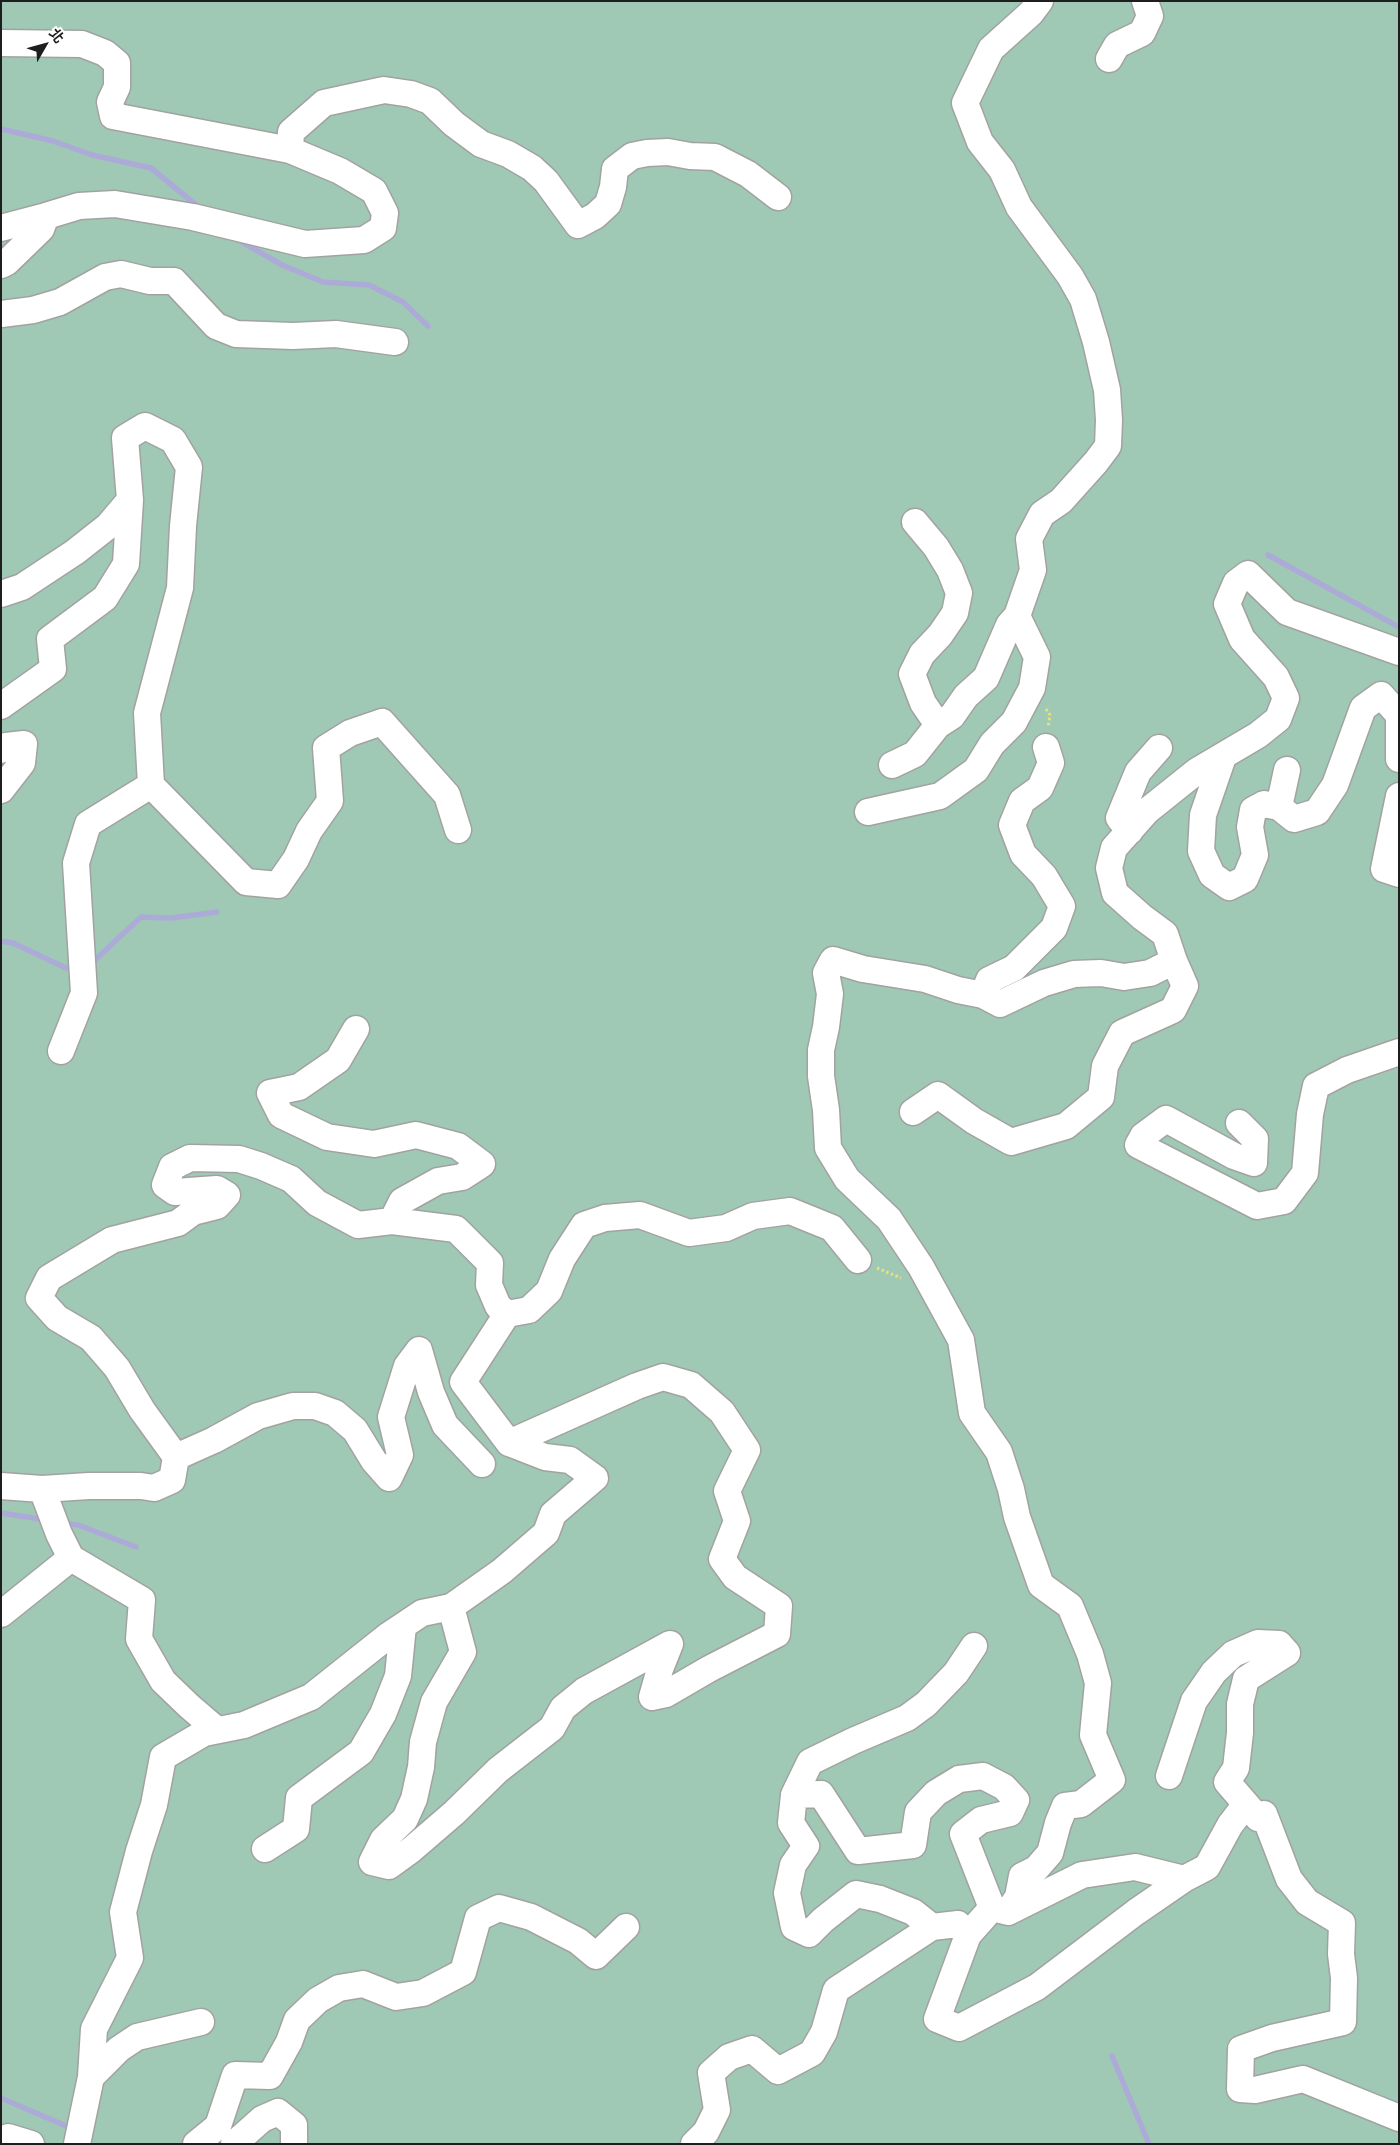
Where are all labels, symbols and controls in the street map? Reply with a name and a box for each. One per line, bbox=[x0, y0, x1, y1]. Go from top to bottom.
north arrow bbox=[20, 20, 70, 70]
text: 北 bbox=[45, 25, 68, 47]

